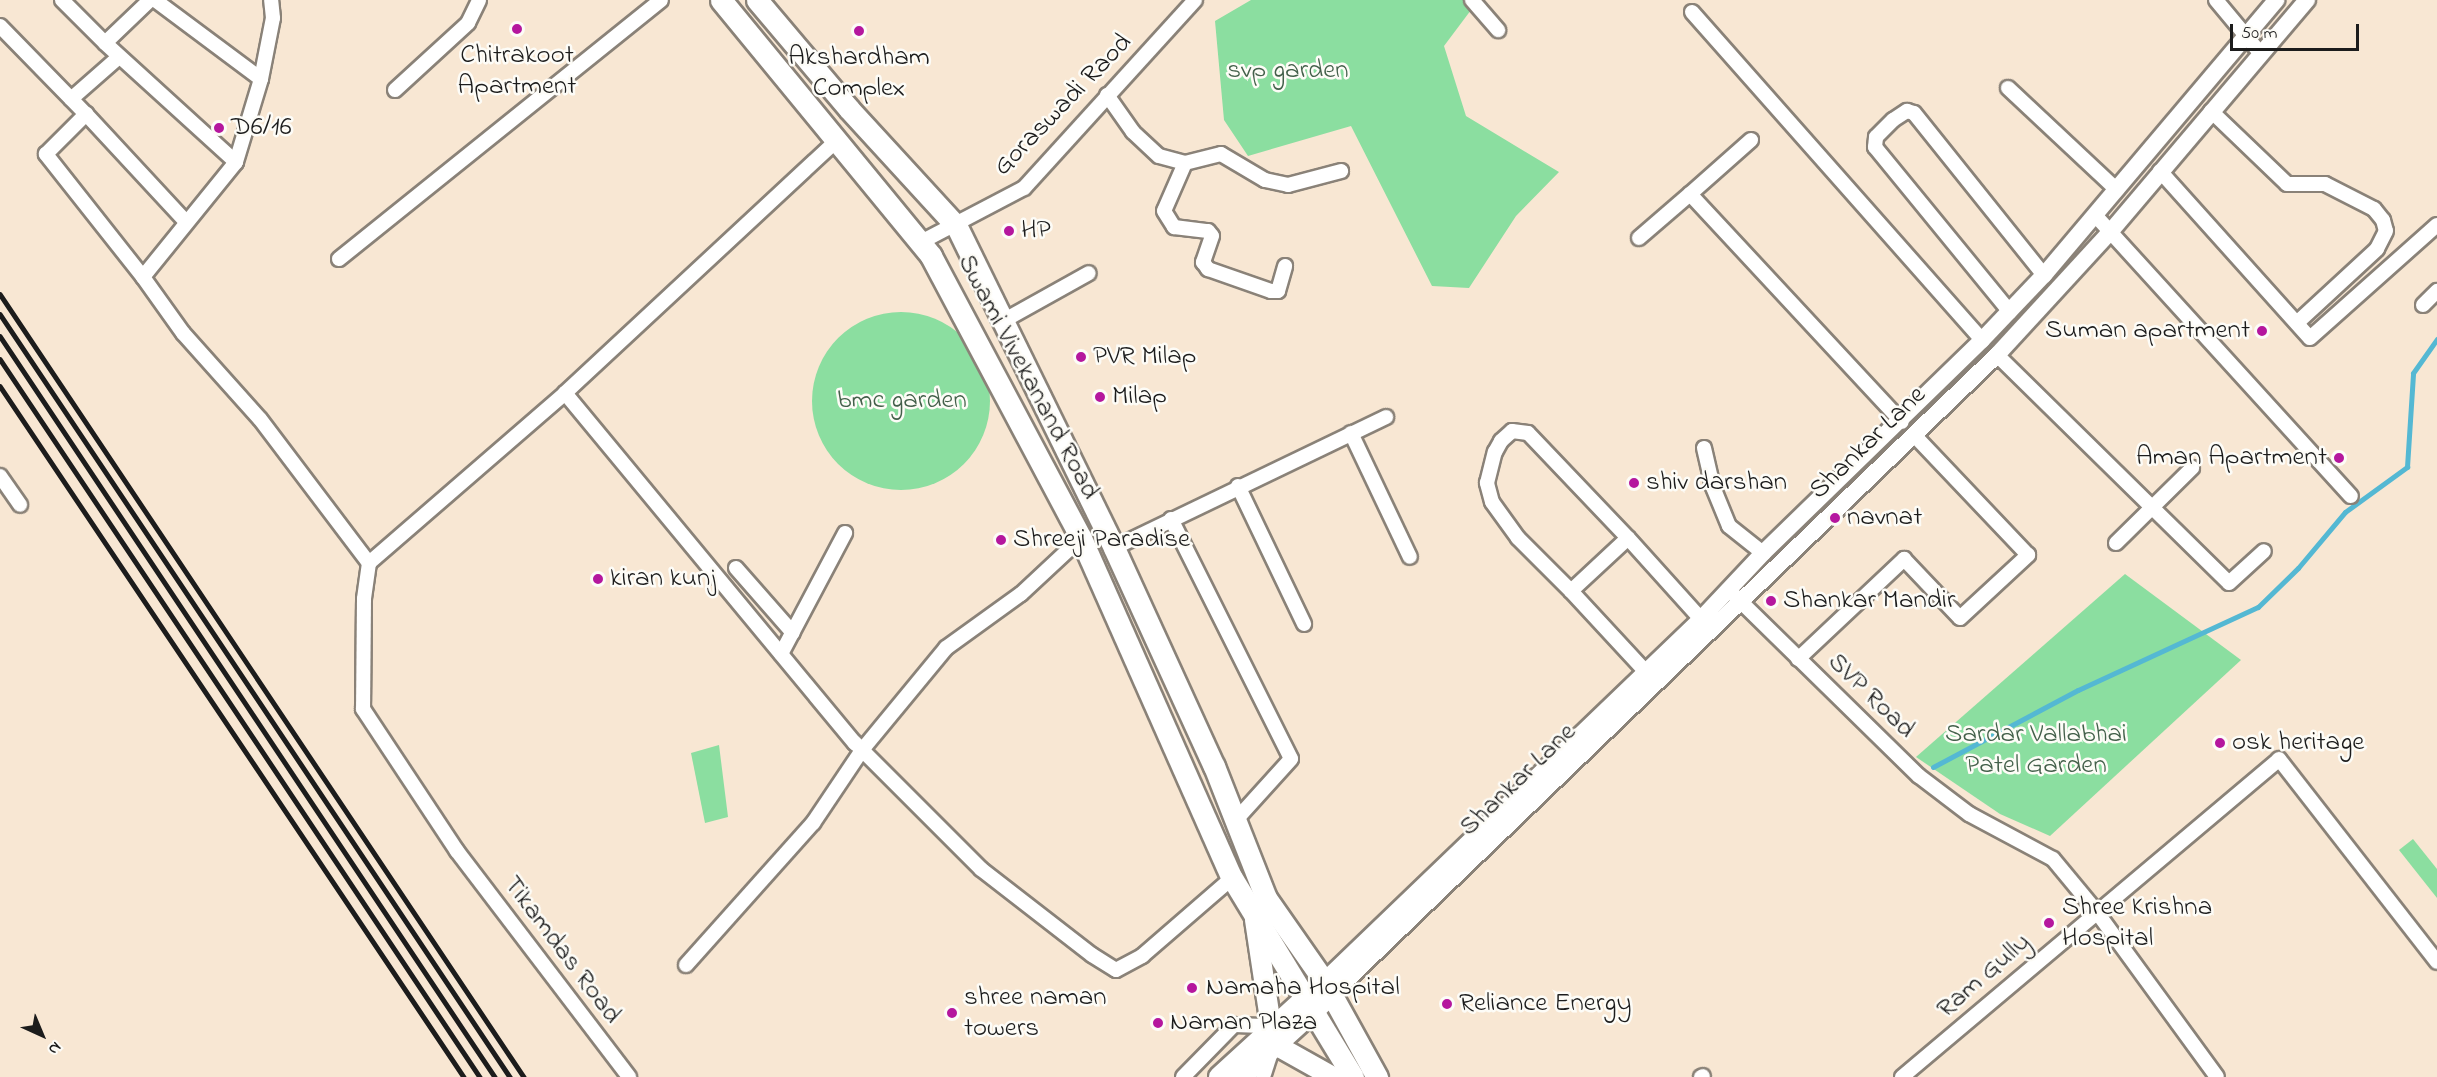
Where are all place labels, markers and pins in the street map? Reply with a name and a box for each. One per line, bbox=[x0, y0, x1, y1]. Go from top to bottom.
marker: Chitrakoot Apartment bbox=[510, 22, 524, 36]
marker: Akshardham Complex bbox=[852, 24, 866, 38]
place label: Chitrakoot Apartment bbox=[458, 39, 576, 102]
place label: Akshardham Complex bbox=[788, 41, 930, 104]
place label: D6/16 bbox=[231, 112, 292, 144]
marker: D6/16 bbox=[212, 121, 226, 135]
place label: HP bbox=[1021, 215, 1051, 247]
marker: HP bbox=[1002, 224, 1016, 238]
place label: Suman apartment bbox=[2045, 315, 2250, 347]
marker: Suman apartment bbox=[2255, 324, 2269, 338]
place label: PVR Milap bbox=[1093, 341, 1196, 373]
marker: PVR Milap bbox=[1074, 350, 1088, 364]
place label: Milap bbox=[1112, 381, 1167, 413]
marker: Milap bbox=[1093, 390, 1107, 404]
place label: Aman Apartment bbox=[2136, 442, 2327, 474]
marker: Aman Apartment bbox=[2332, 451, 2346, 465]
place label: shiv darshan bbox=[1646, 467, 1787, 499]
marker: shiv darshan bbox=[1627, 476, 1641, 490]
place label: navnat bbox=[1847, 502, 1922, 534]
marker: navnat bbox=[1828, 511, 1842, 525]
place label: Shreeji Paradise bbox=[1013, 524, 1190, 556]
marker: Shreeji Paradise bbox=[994, 533, 1008, 547]
place label: kiran kunj bbox=[610, 563, 716, 595]
marker: kiran kunj bbox=[591, 572, 605, 586]
place label: Shankar Mandir bbox=[1783, 585, 1955, 617]
marker: Shankar Mandir bbox=[1764, 594, 1778, 608]
place label: osk heritage bbox=[2232, 727, 2364, 759]
marker: osk heritage bbox=[2213, 736, 2227, 750]
place label: Shree Krishna Hospital bbox=[2062, 891, 2212, 954]
marker: Shree Krishna Hospital bbox=[2040, 914, 2058, 932]
place label: Namaha Hospital bbox=[1206, 972, 1400, 1004]
marker: Namaha Hospital bbox=[1183, 979, 1201, 997]
place label: shree naman towers bbox=[964, 981, 1107, 1044]
place label: Reliance Energy bbox=[1459, 988, 1631, 1020]
marker: Reliance Energy bbox=[1440, 997, 1454, 1011]
marker: shree naman towers bbox=[945, 1006, 959, 1020]
place label: Naman Plaza bbox=[1170, 1007, 1317, 1039]
marker: Naman Plaza bbox=[1151, 1016, 1165, 1030]

